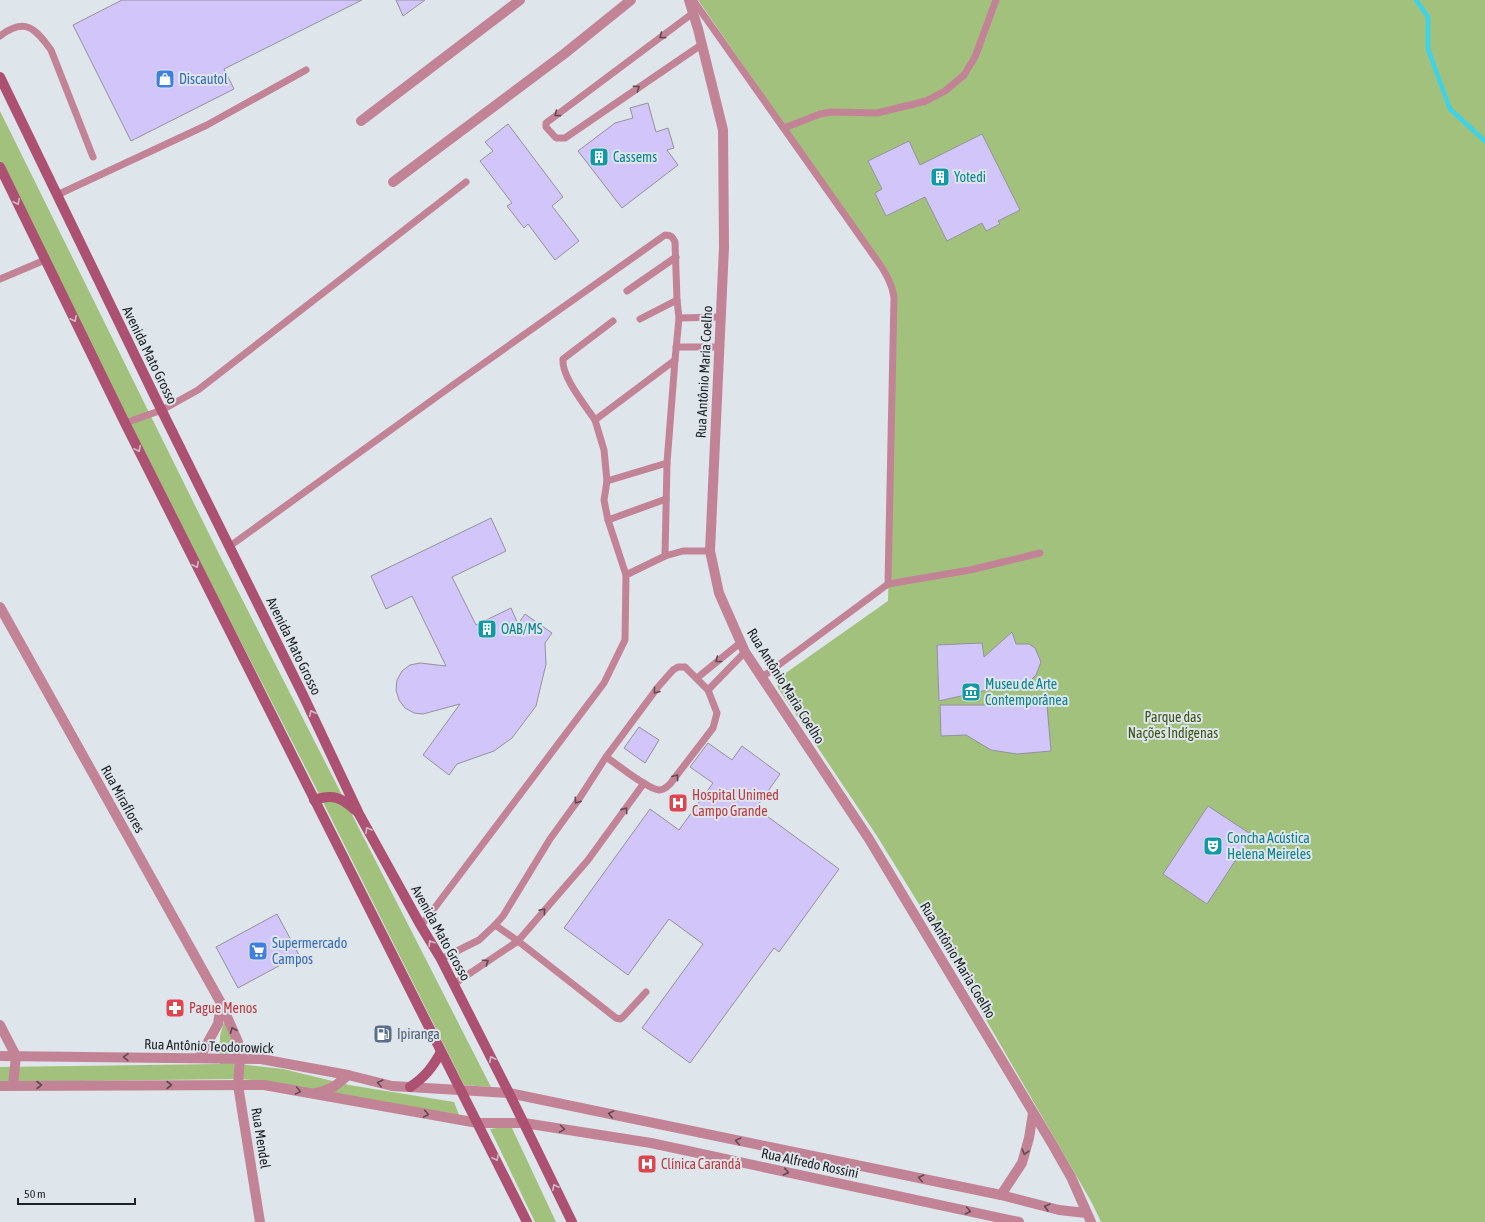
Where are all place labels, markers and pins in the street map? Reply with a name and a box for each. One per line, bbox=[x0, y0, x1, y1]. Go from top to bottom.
shop icon: Discautol bbox=[154, 68, 176, 90]
place label: Discautol bbox=[179, 71, 228, 87]
building icon: Cassems bbox=[588, 146, 610, 168]
place label: Cassems bbox=[613, 149, 657, 165]
building icon: Yotedi bbox=[929, 166, 951, 188]
place label: Yotedi bbox=[954, 169, 986, 185]
building icon: OAB/MS bbox=[476, 618, 498, 640]
place label: OAB/MS bbox=[501, 621, 543, 637]
place label: Museu de Arte Contemporânea bbox=[985, 676, 1068, 708]
museum icon: Museu de Arte Contemporânea bbox=[960, 681, 982, 703]
place label: Hospital Unimed Campo Grande bbox=[692, 787, 779, 819]
hospital icon: Hospital Unimed Campo Grande bbox=[667, 792, 689, 814]
place label: Concha Acústica Helena Meireles bbox=[1227, 830, 1311, 862]
theatre icon: Concha Acústica Helena Meireles bbox=[1202, 835, 1224, 857]
place label: Supermercado Campos bbox=[272, 935, 347, 967]
supermarket icon: Supermercado Campos bbox=[247, 940, 269, 962]
pharmacy icon: Pague Menos bbox=[164, 997, 186, 1019]
place label: Pague Menos bbox=[189, 1000, 257, 1016]
fuel station icon: Ipiranga bbox=[372, 1023, 394, 1045]
place label: Ipiranga bbox=[397, 1026, 440, 1042]
hospital icon: Clínica Carandá bbox=[636, 1153, 658, 1175]
place label: Clínica Carandá bbox=[661, 1156, 741, 1172]

